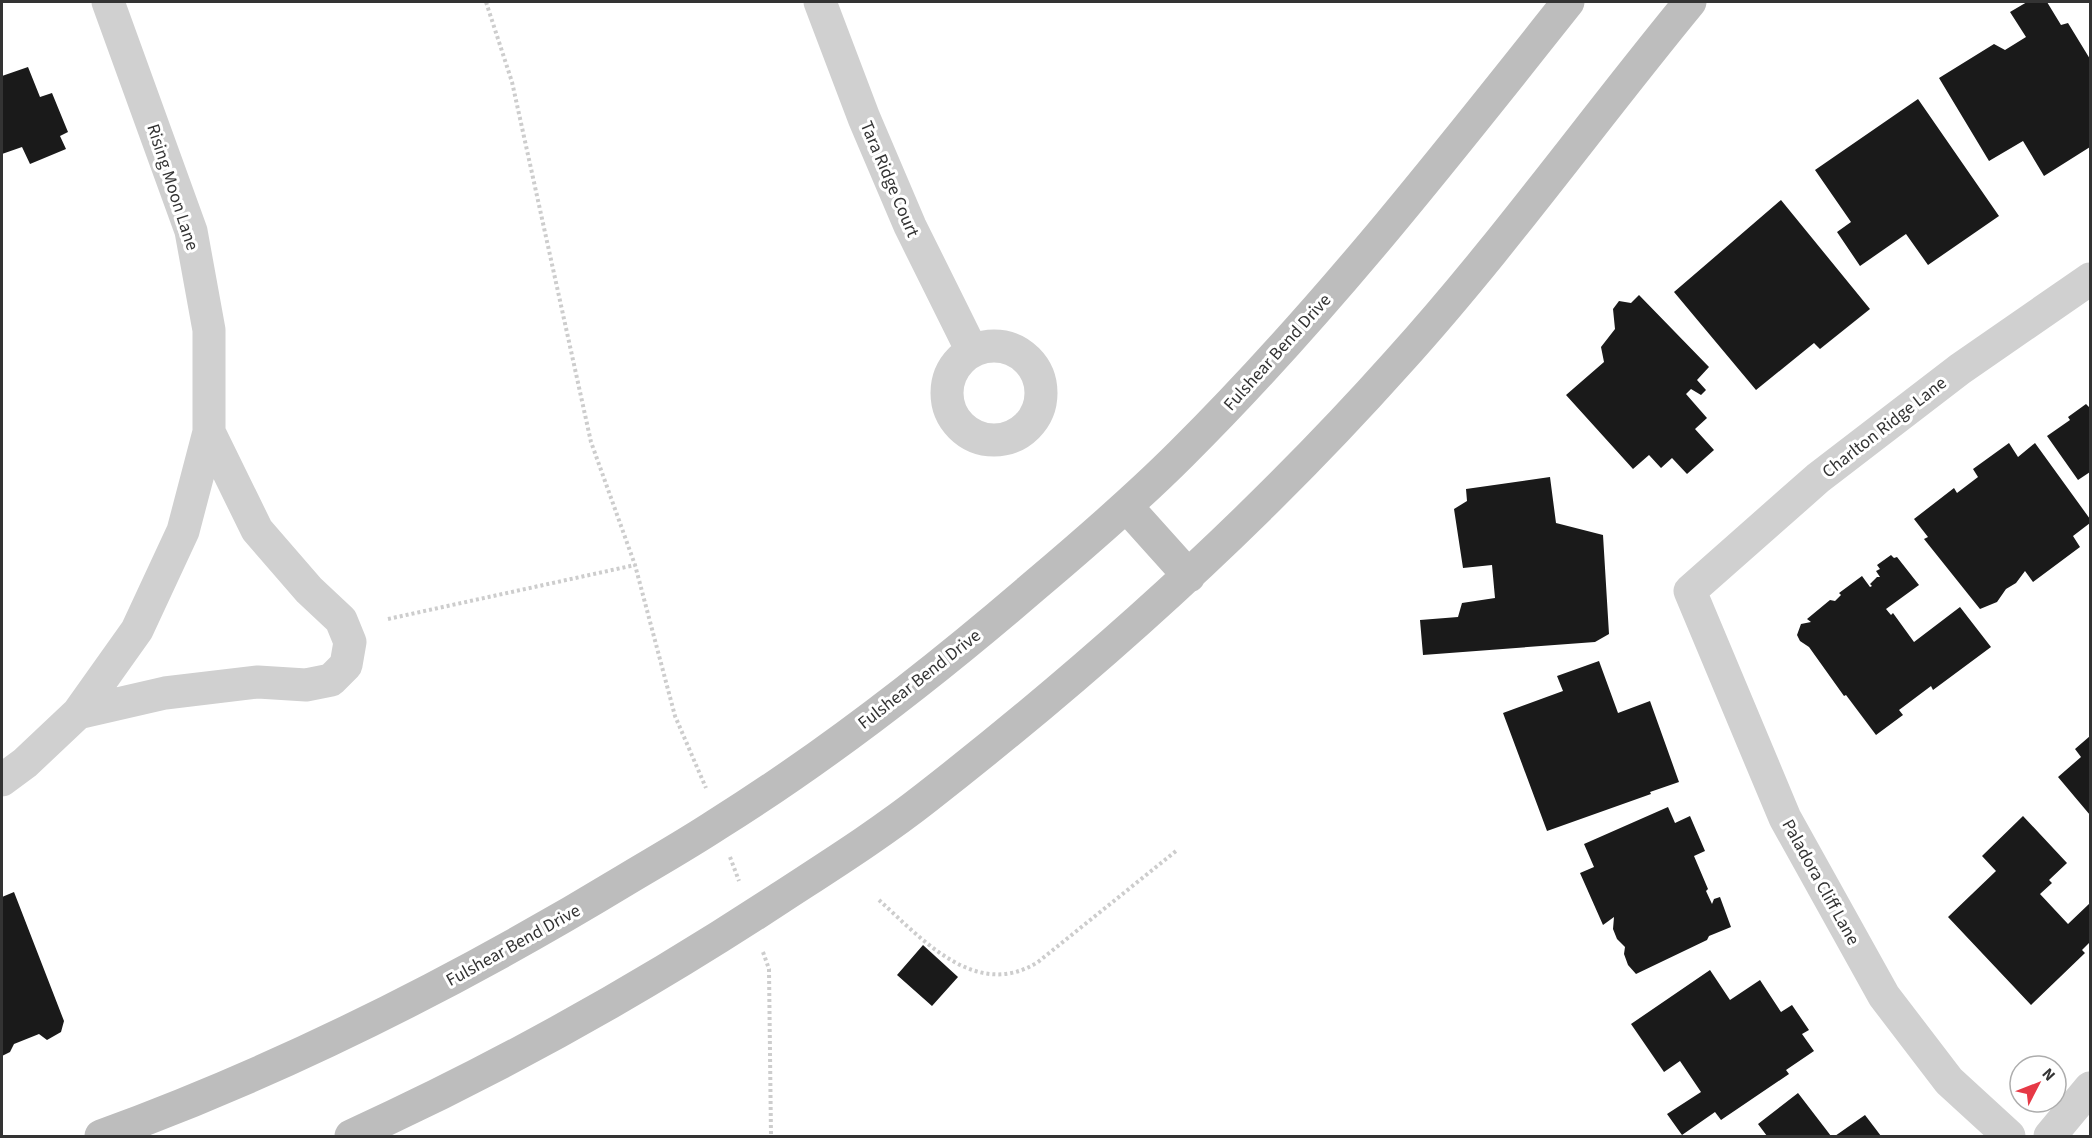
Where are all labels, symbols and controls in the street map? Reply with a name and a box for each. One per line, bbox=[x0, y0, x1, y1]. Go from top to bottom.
street label: Tara Ridge Court bbox=[854, 117, 925, 241]
street label: Rising Moon Lane bbox=[140, 121, 205, 254]
street label: Fulshear Bend Drive bbox=[1218, 288, 1337, 416]
street label: Charlton Ridge Lane bbox=[1817, 371, 1952, 484]
street label: Fulshear Bend Drive bbox=[853, 623, 986, 735]
street label: Paladora Cliff Lane bbox=[1776, 815, 1866, 950]
street label: Fulshear Bend Drive bbox=[442, 898, 585, 993]
north arrow bbox=[2008, 1054, 2068, 1114]
text: N bbox=[2037, 1063, 2060, 1086]

